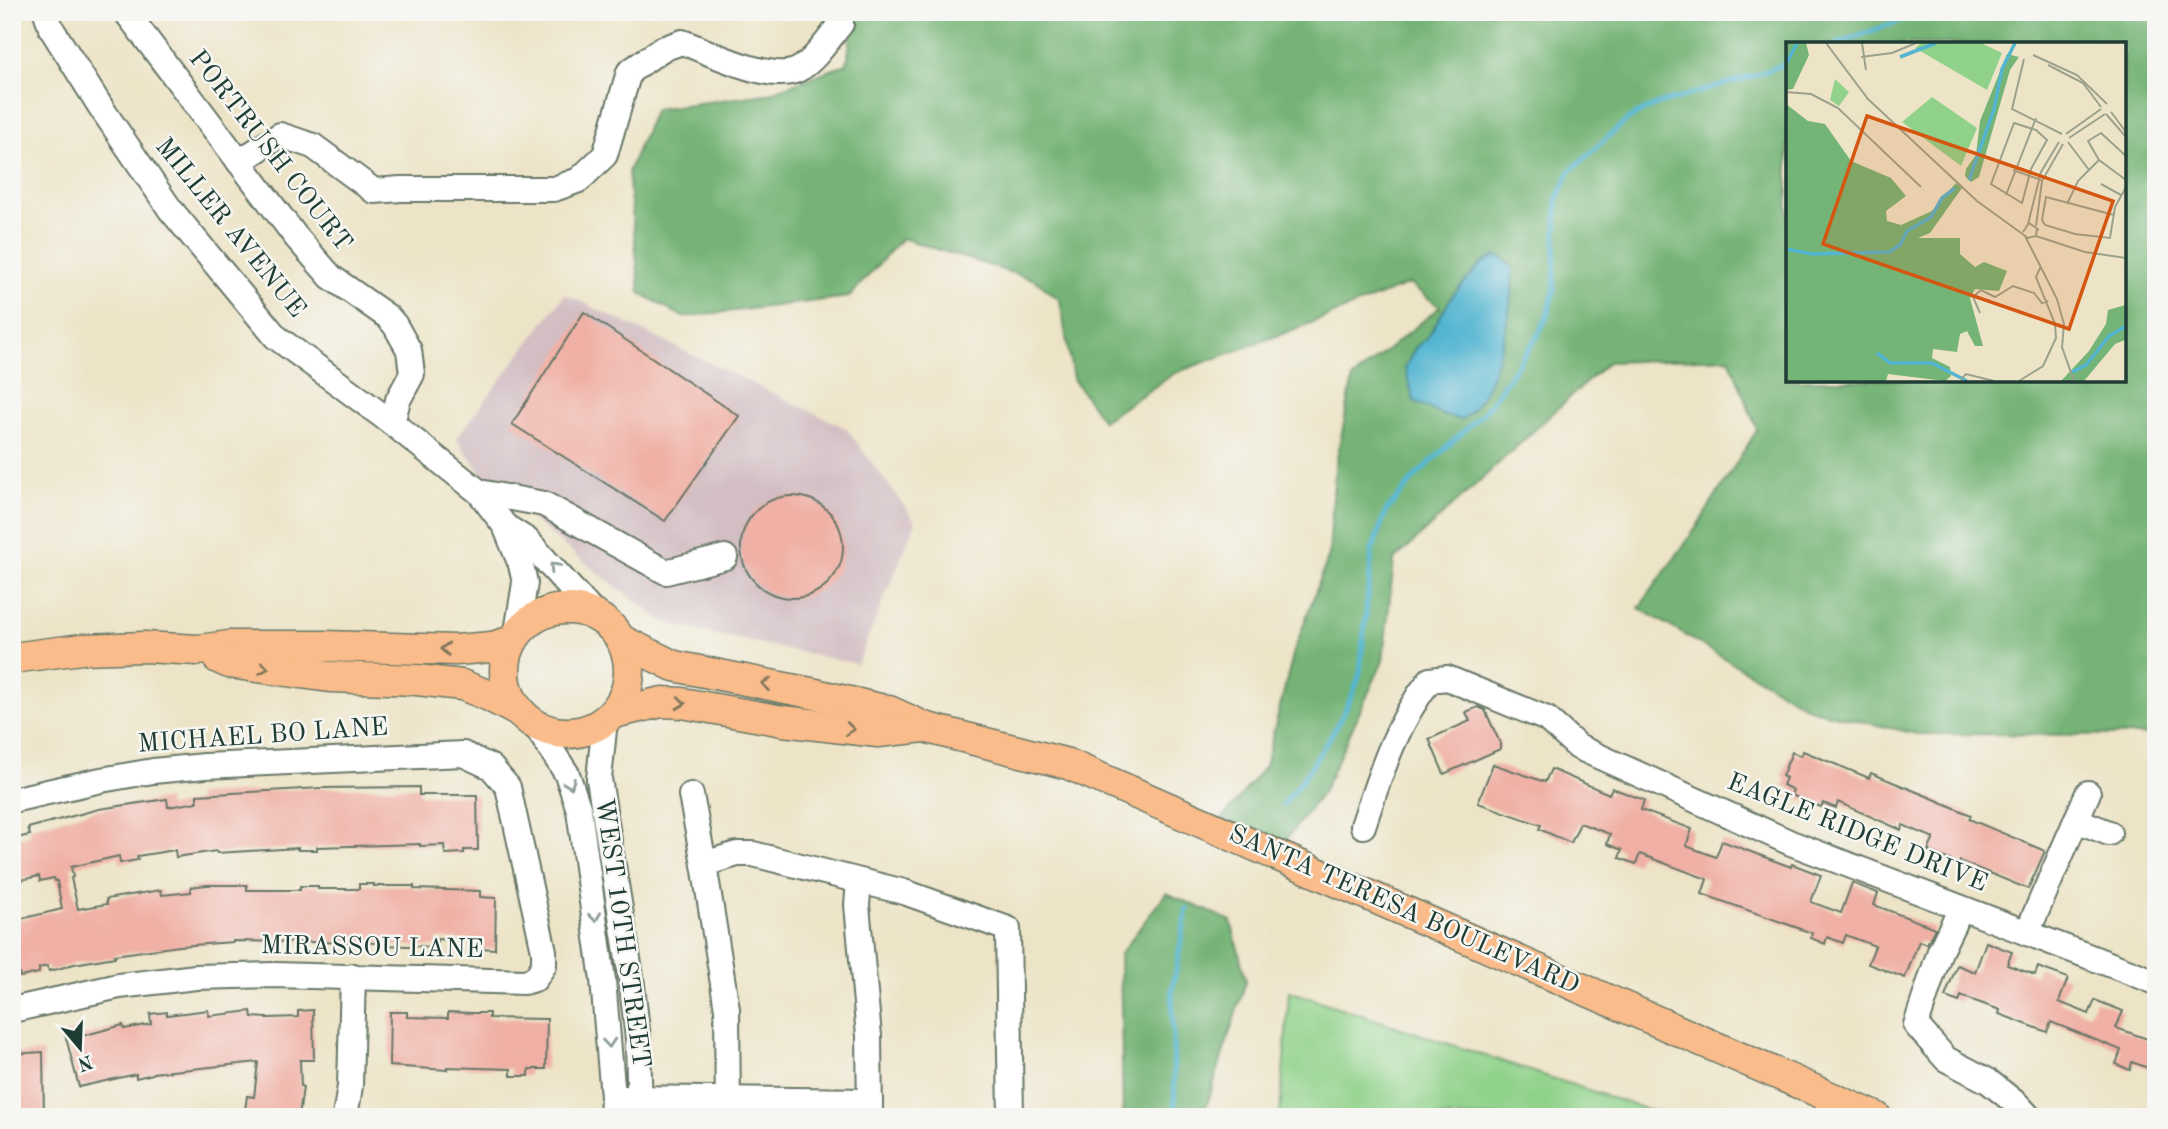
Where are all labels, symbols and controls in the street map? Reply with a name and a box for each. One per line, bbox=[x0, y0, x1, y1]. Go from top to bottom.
inset map bbox=[1786, 42, 2126, 382]
street label: PORTRUSH COURT bbox=[184, 46, 356, 256]
street label: MILLER AVENUE bbox=[150, 133, 310, 323]
one-way arrow bbox=[549, 562, 562, 575]
one-way arrow bbox=[439, 642, 450, 657]
one-way arrow bbox=[258, 660, 269, 675]
one-way arrow bbox=[760, 677, 772, 692]
one-way arrow bbox=[675, 696, 686, 711]
street label: MICHAEL BO LANE bbox=[137, 714, 389, 758]
one-way arrow bbox=[845, 721, 856, 736]
street label: EAGLE RIDGE DRIVE bbox=[1723, 769, 1991, 897]
one-way arrow bbox=[561, 777, 575, 789]
street label: WEST 10TH STREET bbox=[590, 797, 654, 1069]
street label: SANTA TERESA BOULEVARD bbox=[1225, 821, 1583, 999]
one-way arrow bbox=[588, 911, 603, 923]
street label: MIRASSOU LANE bbox=[260, 933, 484, 963]
north arrow bbox=[46, 1014, 116, 1084]
one-way arrow bbox=[601, 1037, 616, 1048]
text: N bbox=[74, 1050, 95, 1073]

